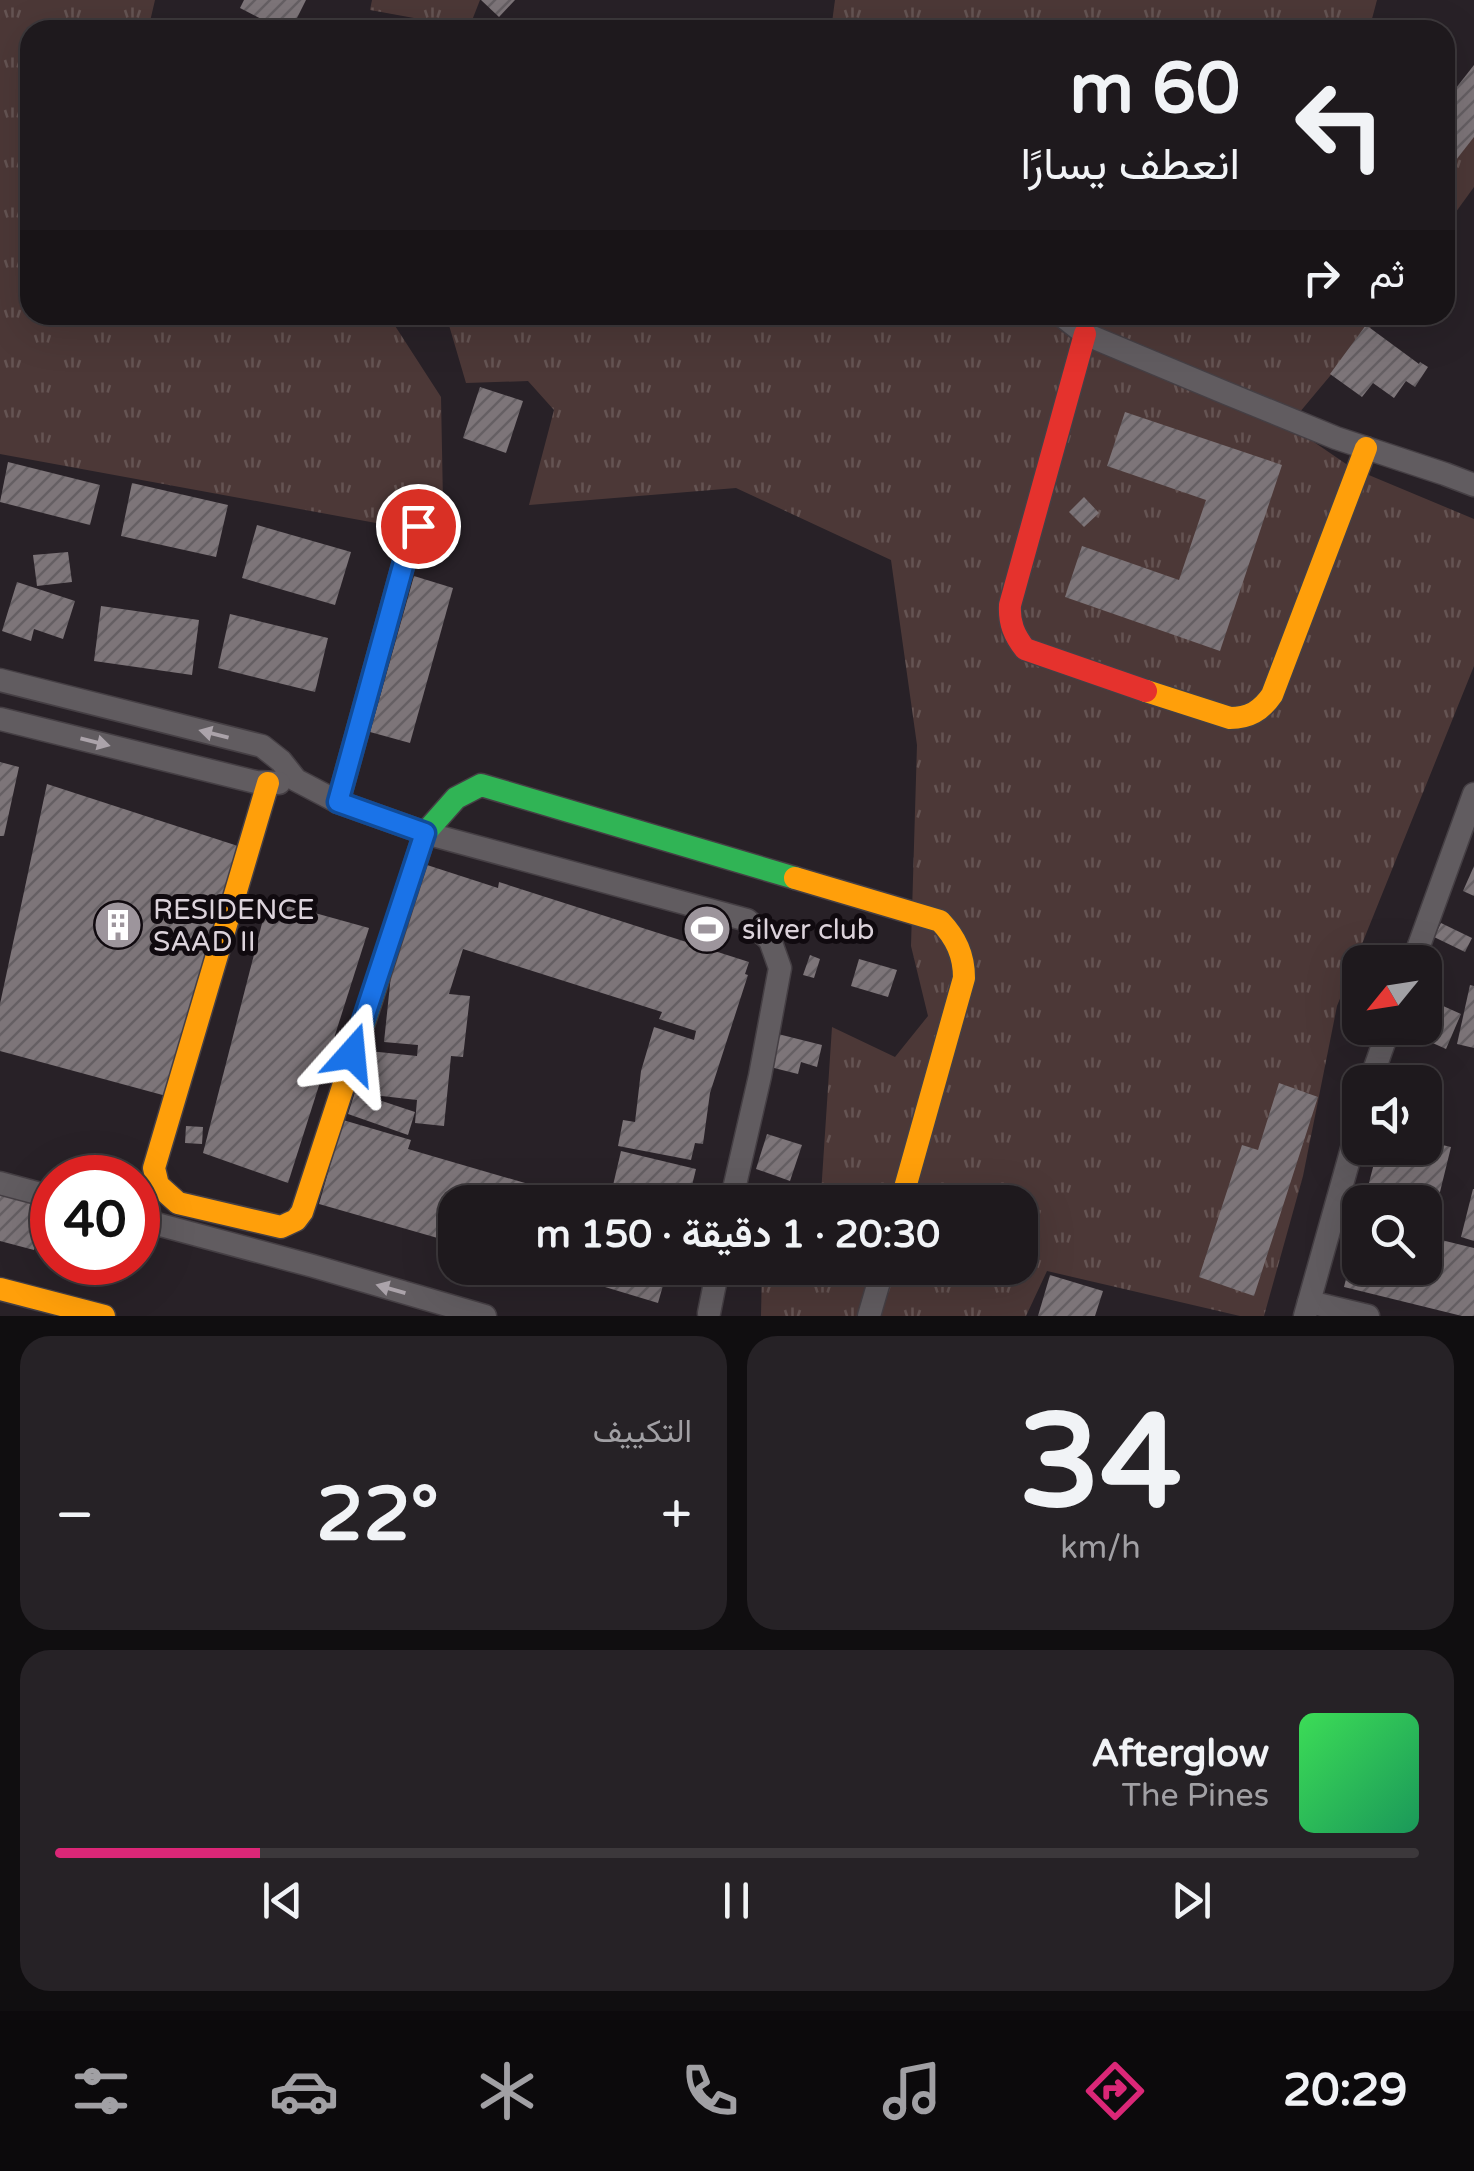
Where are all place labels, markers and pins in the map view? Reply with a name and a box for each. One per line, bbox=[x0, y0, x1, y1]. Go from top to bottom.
pin bbox=[376, 484, 461, 569]
place label: RESIDENCE SAAD II bbox=[153, 893, 315, 959]
building icon: RESIDENCE SAAD II bbox=[92, 899, 144, 951]
sports icon: silver club bbox=[681, 903, 733, 955]
place label: silver club bbox=[742, 913, 875, 947]

